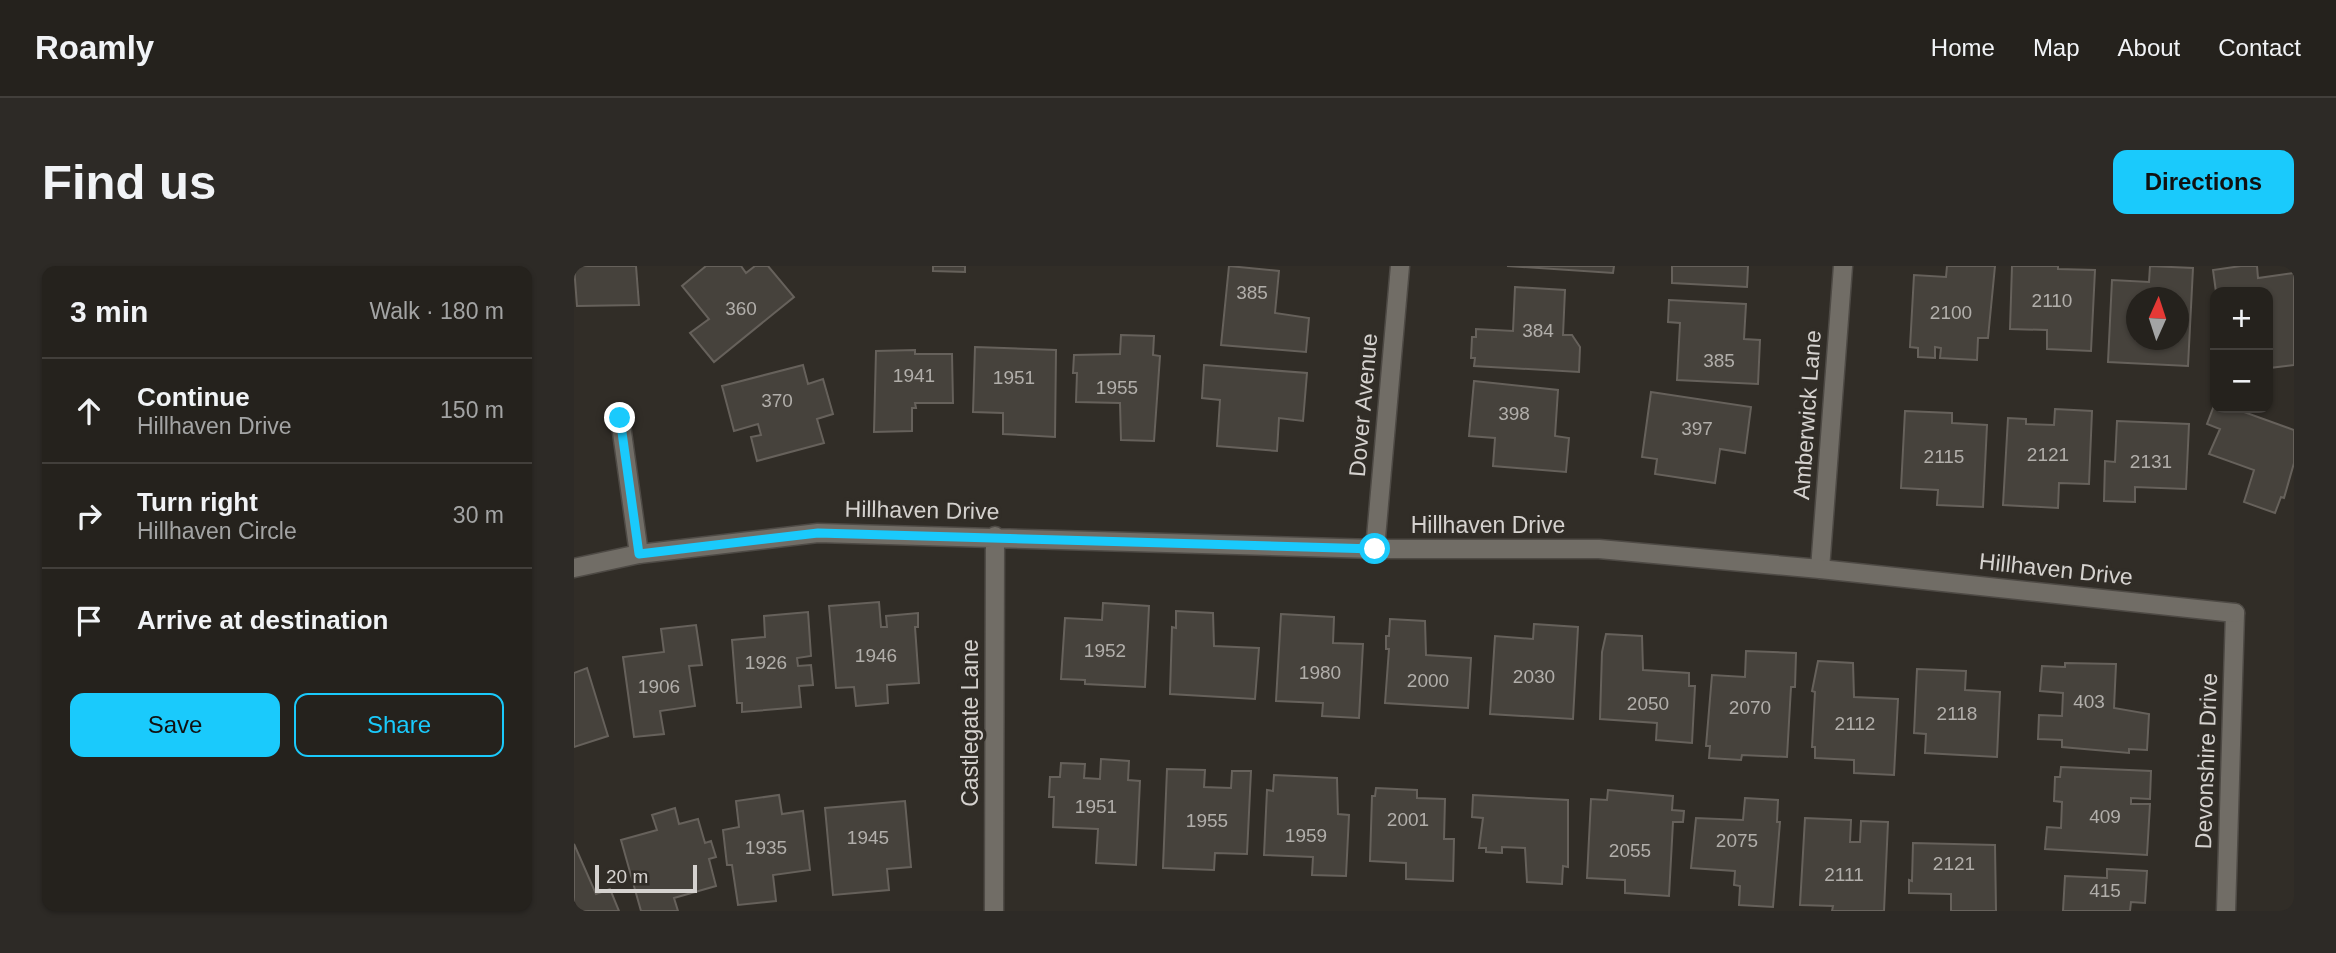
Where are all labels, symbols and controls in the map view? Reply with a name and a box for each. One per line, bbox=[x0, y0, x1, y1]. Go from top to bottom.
text: Roamly bbox=[35, 29, 154, 66]
text: Home bbox=[1931, 34, 1995, 61]
text: Map bbox=[2033, 34, 2080, 61]
text: About bbox=[2118, 34, 2180, 61]
text: Contact bbox=[2218, 34, 2301, 61]
button: Directions bbox=[2113, 150, 2294, 214]
text: Find us bbox=[42, 155, 216, 209]
house number: 385 bbox=[1236, 282, 1268, 303]
north arrow bbox=[2126, 287, 2189, 350]
map controls bbox=[2210, 287, 2273, 413]
button: + bbox=[2210, 287, 2273, 350]
house number: 2110 bbox=[2032, 290, 2072, 311]
text: 3 min bbox=[70, 295, 148, 328]
text: Walk · 180 m bbox=[369, 298, 504, 324]
house number: 360 bbox=[725, 298, 757, 319]
house number: 2100 bbox=[1930, 302, 1972, 323]
house number: 384 bbox=[1522, 320, 1554, 341]
street label: Amberwick Lane bbox=[1788, 329, 1826, 501]
street label: Dover Avenue bbox=[1344, 332, 1382, 478]
house number: 385 bbox=[1703, 350, 1735, 371]
button: − bbox=[2210, 350, 2273, 413]
house number: 1941 bbox=[893, 365, 935, 386]
house number: 1951 bbox=[993, 367, 1035, 388]
house number: 1955 bbox=[1096, 377, 1138, 398]
text: Continue bbox=[137, 382, 250, 412]
house number: 370 bbox=[761, 390, 793, 411]
icon: ahead bbox=[70, 392, 108, 430]
text: 150 m bbox=[440, 397, 504, 423]
route end bbox=[604, 402, 635, 433]
house number: 398 bbox=[1498, 403, 1530, 424]
text: Hillhaven Drive bbox=[137, 413, 292, 439]
house number: 397 bbox=[1681, 418, 1713, 439]
house number: 2121 bbox=[2027, 444, 2069, 465]
house number: 2115 bbox=[1924, 446, 1964, 467]
house number: 2131 bbox=[2130, 451, 2172, 472]
text: Turn right bbox=[137, 487, 258, 517]
street label: Hillhaven Drive bbox=[844, 496, 1000, 524]
icon: right bbox=[70, 497, 108, 535]
text: 30 m bbox=[453, 502, 504, 528]
street label: Hillhaven Drive bbox=[1411, 512, 1565, 538]
text: Hillhaven Circle bbox=[137, 518, 297, 544]
route start bbox=[1359, 533, 1390, 564]
street label: Hillhaven Drive bbox=[1978, 548, 2134, 590]
icon: arrive bbox=[70, 602, 108, 640]
text: Arrive at destination bbox=[137, 605, 388, 635]
street label: Castlegate Lane bbox=[957, 639, 983, 807]
house number: 1952 bbox=[1084, 640, 1126, 661]
house number: 1946 bbox=[855, 645, 897, 666]
house number: 1926 bbox=[745, 652, 787, 673]
house number: 1980 bbox=[1299, 662, 1341, 683]
house number: 2030 bbox=[1513, 666, 1555, 687]
house number: 2000 bbox=[1407, 670, 1449, 691]
street label: Devonshire Drive bbox=[2190, 672, 2222, 850]
house number: 1906 bbox=[638, 676, 680, 697]
house number: 403 bbox=[2073, 691, 2105, 712]
button: Save bbox=[70, 693, 280, 757]
button: Share bbox=[294, 693, 504, 757]
house number: 2050 bbox=[1627, 693, 1669, 714]
house number: 2070 bbox=[1729, 697, 1771, 718]
house number: 2118 bbox=[1937, 703, 1977, 724]
house number: 2112 bbox=[1835, 713, 1875, 734]
house number: 1951 bbox=[1075, 796, 1117, 817]
house number: 409 bbox=[2089, 806, 2121, 827]
house number: 2001 bbox=[1387, 809, 1429, 830]
house number: 1955 bbox=[1186, 810, 1228, 831]
house number: 1959 bbox=[1285, 825, 1327, 846]
house number: 1945 bbox=[847, 827, 889, 848]
house number: 2075 bbox=[1716, 830, 1758, 851]
house number: 1935 bbox=[745, 837, 787, 858]
house number: 2055 bbox=[1609, 840, 1651, 861]
house number: 2121 bbox=[1933, 853, 1975, 874]
scale bar bbox=[595, 862, 696, 894]
house number: 2111 bbox=[1824, 864, 1864, 885]
text: 20 m bbox=[606, 866, 648, 887]
house number: 415 bbox=[2089, 880, 2121, 901]

